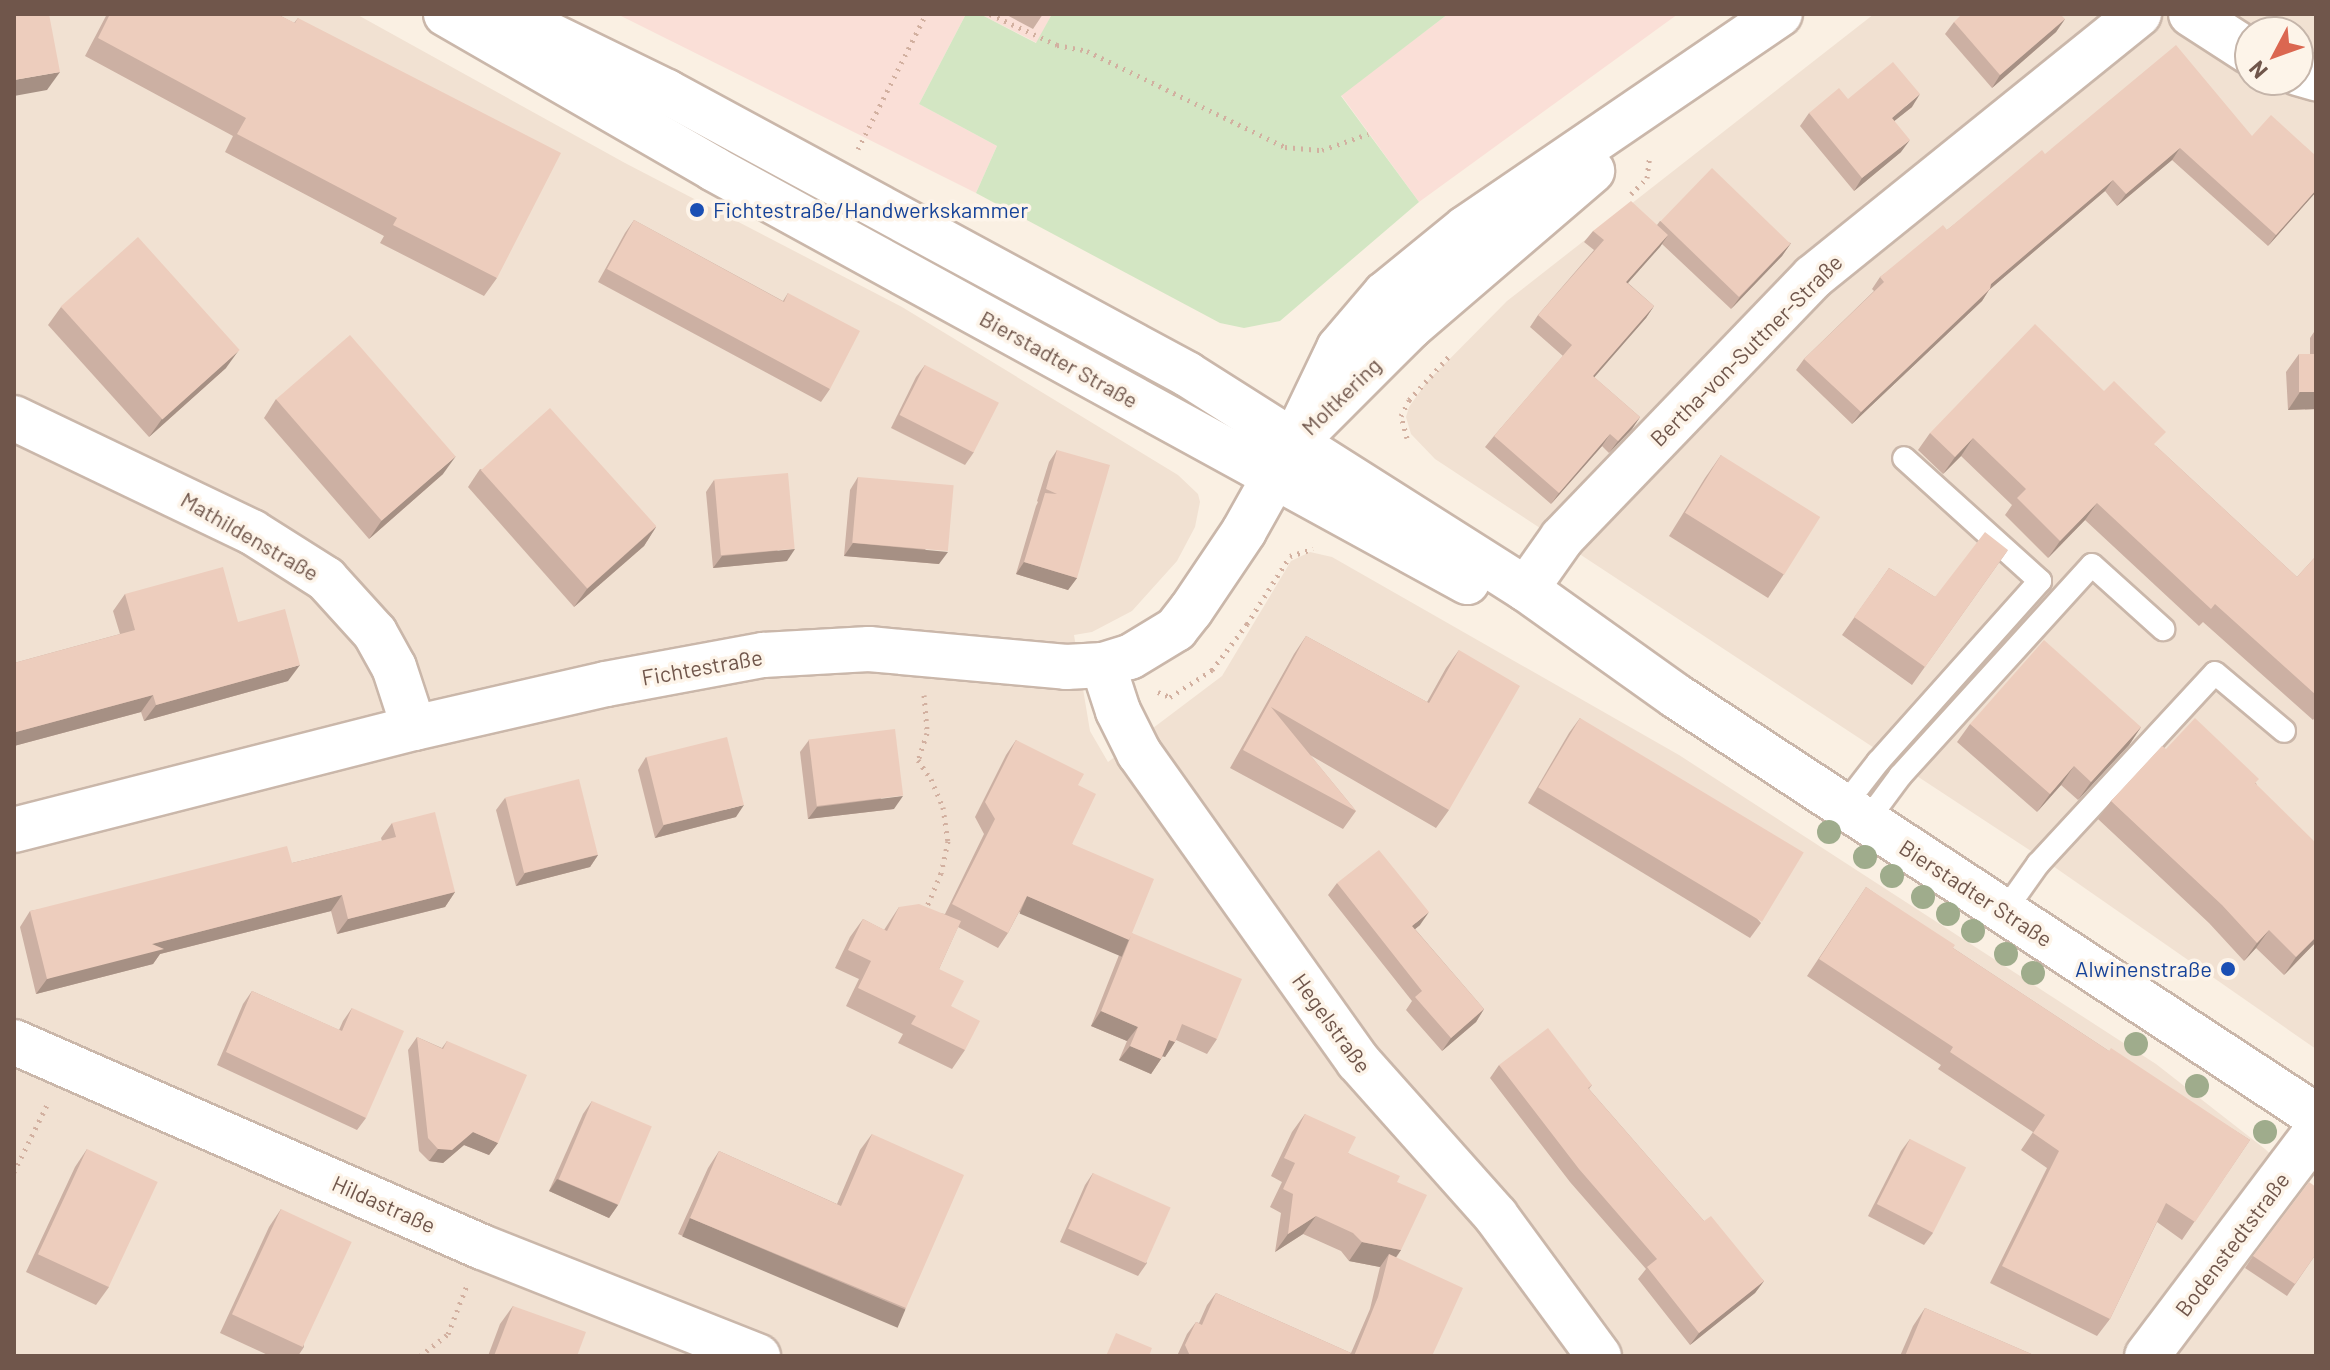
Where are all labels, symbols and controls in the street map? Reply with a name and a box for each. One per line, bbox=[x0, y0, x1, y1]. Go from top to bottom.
north arrow bbox=[2234, 16, 2314, 96]
text: N bbox=[2243, 56, 2272, 84]
place label: Fichtestraße/Handwerkskammer bbox=[713, 197, 1028, 223]
marker: Fichtestraße/Handwerkskammer bbox=[688, 201, 706, 219]
street label: Bertha-von-Suttner-Straße bbox=[1645, 249, 1847, 451]
street label: Bierstadter Straße bbox=[975, 305, 1143, 413]
street label: Moltkering bbox=[1296, 352, 1386, 440]
street label: Mathildenstraße bbox=[176, 486, 324, 586]
street label: Fichtestraße bbox=[639, 643, 765, 691]
street label: Bierstadter Straße bbox=[1895, 834, 2057, 952]
place label: Alwinenstraße bbox=[2075, 956, 2212, 982]
marker: Alwinenstraße bbox=[2219, 960, 2237, 978]
street label: Hegelstraße bbox=[1287, 968, 1377, 1078]
street label: Bodenstedtstraße bbox=[2169, 1167, 2295, 1321]
street label: Hildastraße bbox=[328, 1170, 440, 1238]

